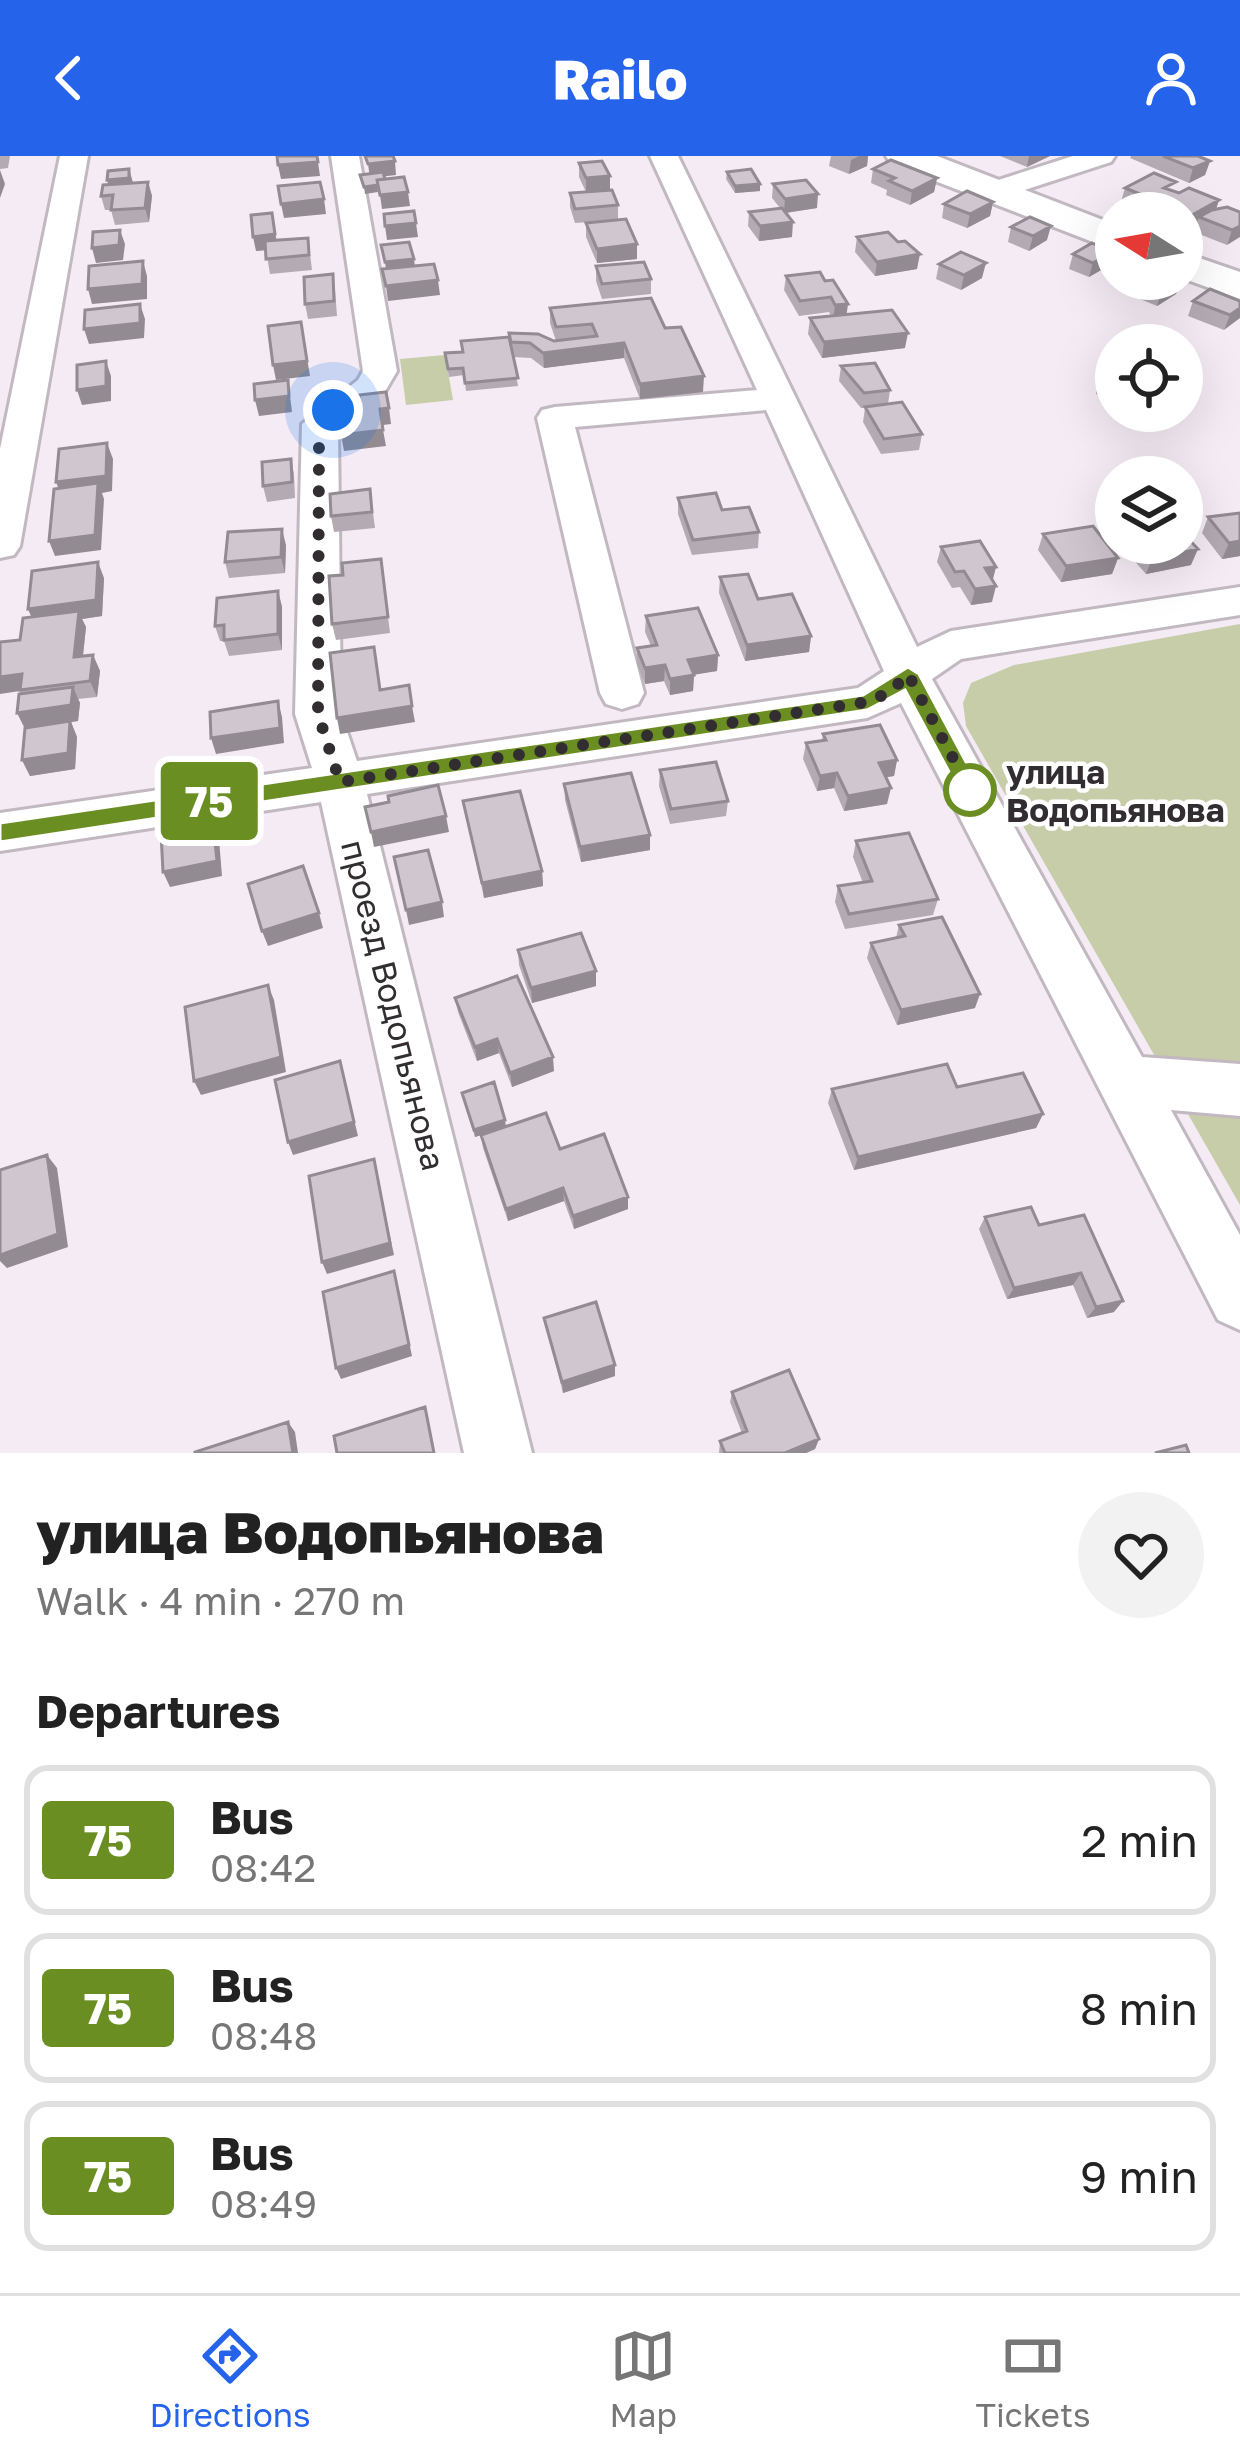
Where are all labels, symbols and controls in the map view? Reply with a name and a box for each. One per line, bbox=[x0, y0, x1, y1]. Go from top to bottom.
icon: back bbox=[36, 45, 102, 111]
icon: person bbox=[1138, 45, 1204, 111]
text: Railo bbox=[553, 46, 687, 111]
north arrow bbox=[1095, 192, 1203, 300]
map controls bbox=[1095, 192, 1203, 564]
button: locate bbox=[1095, 324, 1203, 432]
your location bbox=[303, 380, 363, 440]
button: layers bbox=[1095, 456, 1203, 564]
place label: улица Водопьянова bbox=[1006, 752, 1225, 829]
line badge: 75 bbox=[155, 762, 263, 840]
marker: улица Водопьянова bbox=[945, 765, 995, 815]
text: 75 bbox=[185, 776, 233, 826]
street label: проезд Водопьянова bbox=[334, 836, 454, 1174]
button: heart bbox=[1078, 1492, 1204, 1618]
text: улица Водопьянова bbox=[36, 1497, 604, 1566]
text: Walk · 4 min · 270 m bbox=[36, 1577, 405, 1624]
text: Departures bbox=[36, 1684, 280, 1738]
text: Bus bbox=[210, 1790, 294, 1844]
text: 2 min bbox=[1081, 1813, 1198, 1867]
text: 75 bbox=[84, 1815, 132, 1865]
text: 08:42 bbox=[210, 1844, 316, 1891]
text: Bus bbox=[210, 1958, 294, 2012]
text: 8 min bbox=[1080, 1981, 1198, 2035]
text: 75 bbox=[84, 1983, 132, 2033]
text: 08:48 bbox=[210, 2012, 317, 2059]
text: Bus bbox=[210, 2126, 294, 2180]
text: 9 min bbox=[1080, 2149, 1198, 2203]
text: 75 bbox=[84, 2151, 132, 2201]
text: 08:49 bbox=[210, 2180, 317, 2227]
tab: Directions bbox=[149, 2323, 311, 2434]
tab: Map bbox=[609, 2323, 677, 2434]
tab: Tickets bbox=[975, 2323, 1091, 2434]

